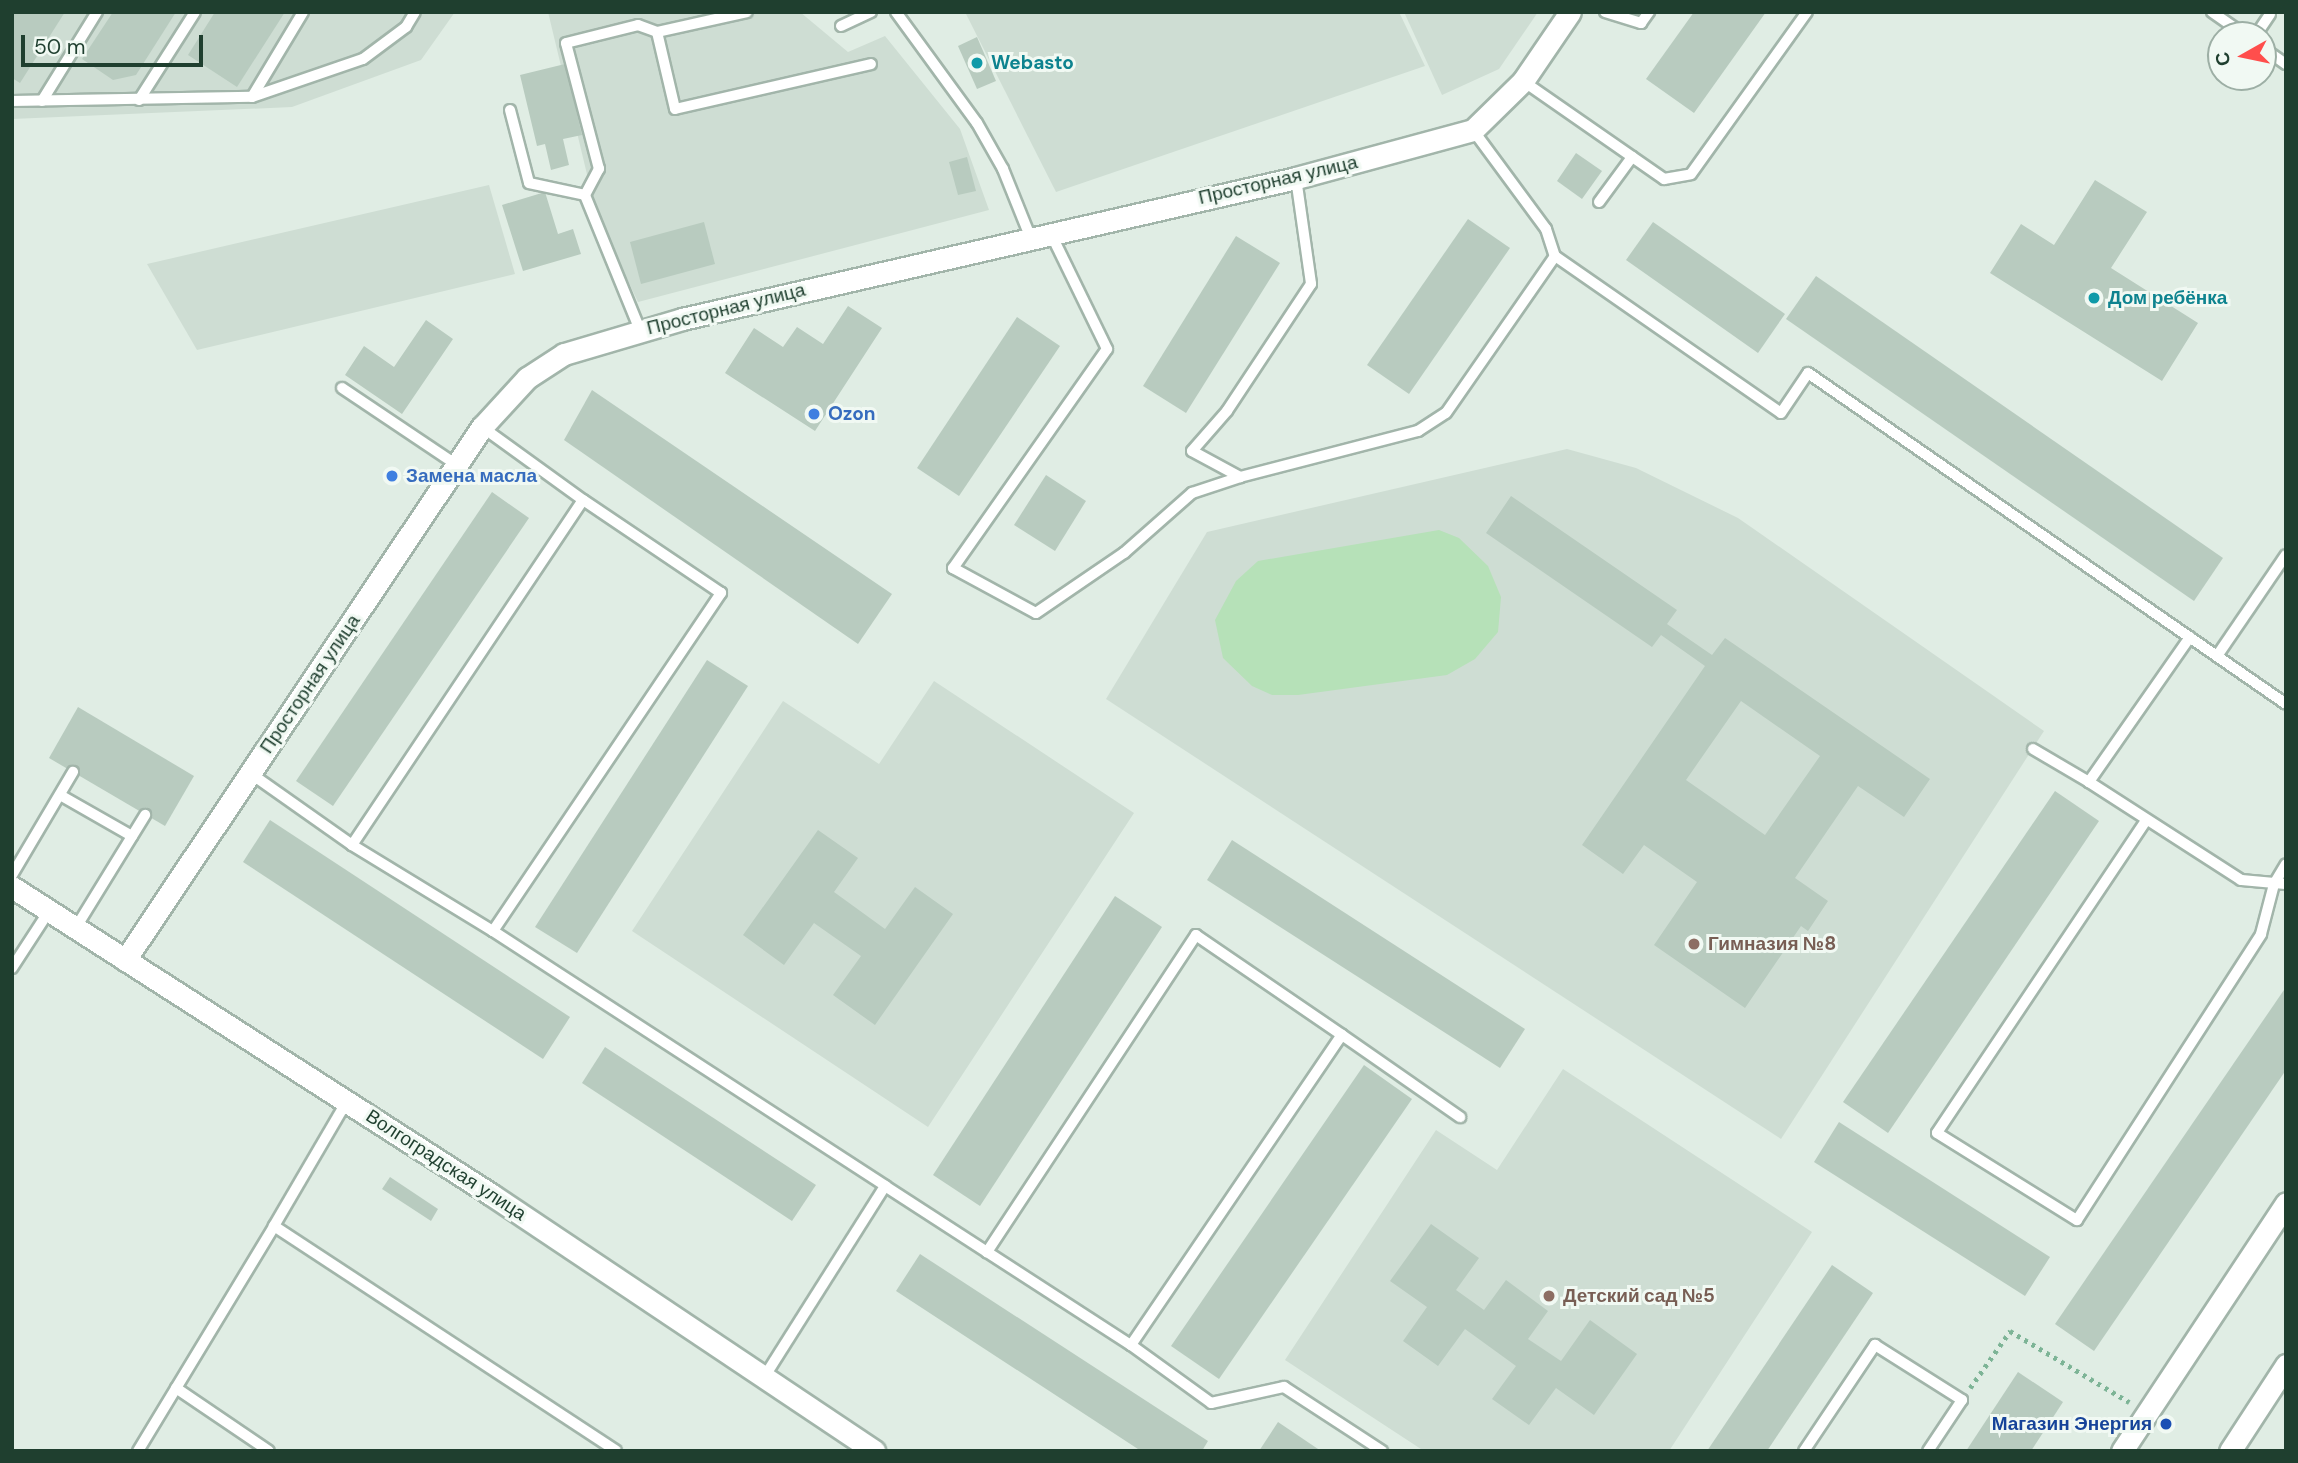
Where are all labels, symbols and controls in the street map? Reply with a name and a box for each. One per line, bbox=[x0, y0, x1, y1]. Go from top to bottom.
scale bar bbox=[24, 21, 206, 65]
north arrow bbox=[2207, 21, 2277, 91]
text: 50 m bbox=[34, 33, 85, 61]
text: С bbox=[2209, 50, 2236, 68]
place label: Webasto bbox=[991, 52, 1074, 74]
marker: Webasto bbox=[969, 55, 985, 71]
street label: Просторная улица bbox=[1196, 151, 1360, 209]
street label: Просторная улица bbox=[644, 278, 808, 340]
place label: Дом ребёнка bbox=[2108, 287, 2227, 309]
marker: Дом ребёнка bbox=[2086, 290, 2102, 306]
place label: Ozon bbox=[828, 403, 876, 425]
marker: Ozon bbox=[806, 406, 822, 422]
place label: Замена масла bbox=[406, 465, 537, 487]
marker: Замена масла bbox=[384, 468, 400, 484]
street label: Просторная улица bbox=[255, 610, 365, 758]
place label: Гимназия №8 bbox=[1708, 933, 1836, 955]
marker: Гимназия №8 bbox=[1686, 936, 1702, 952]
street label: Волгоградская улица bbox=[362, 1105, 530, 1225]
place label: Детский сад №5 bbox=[1563, 1285, 1715, 1307]
marker: Детский сад №5 bbox=[1541, 1288, 1557, 1304]
place label: Магазин Энергия bbox=[1992, 1413, 2152, 1435]
marker: Магазин Энергия bbox=[2158, 1416, 2174, 1432]

